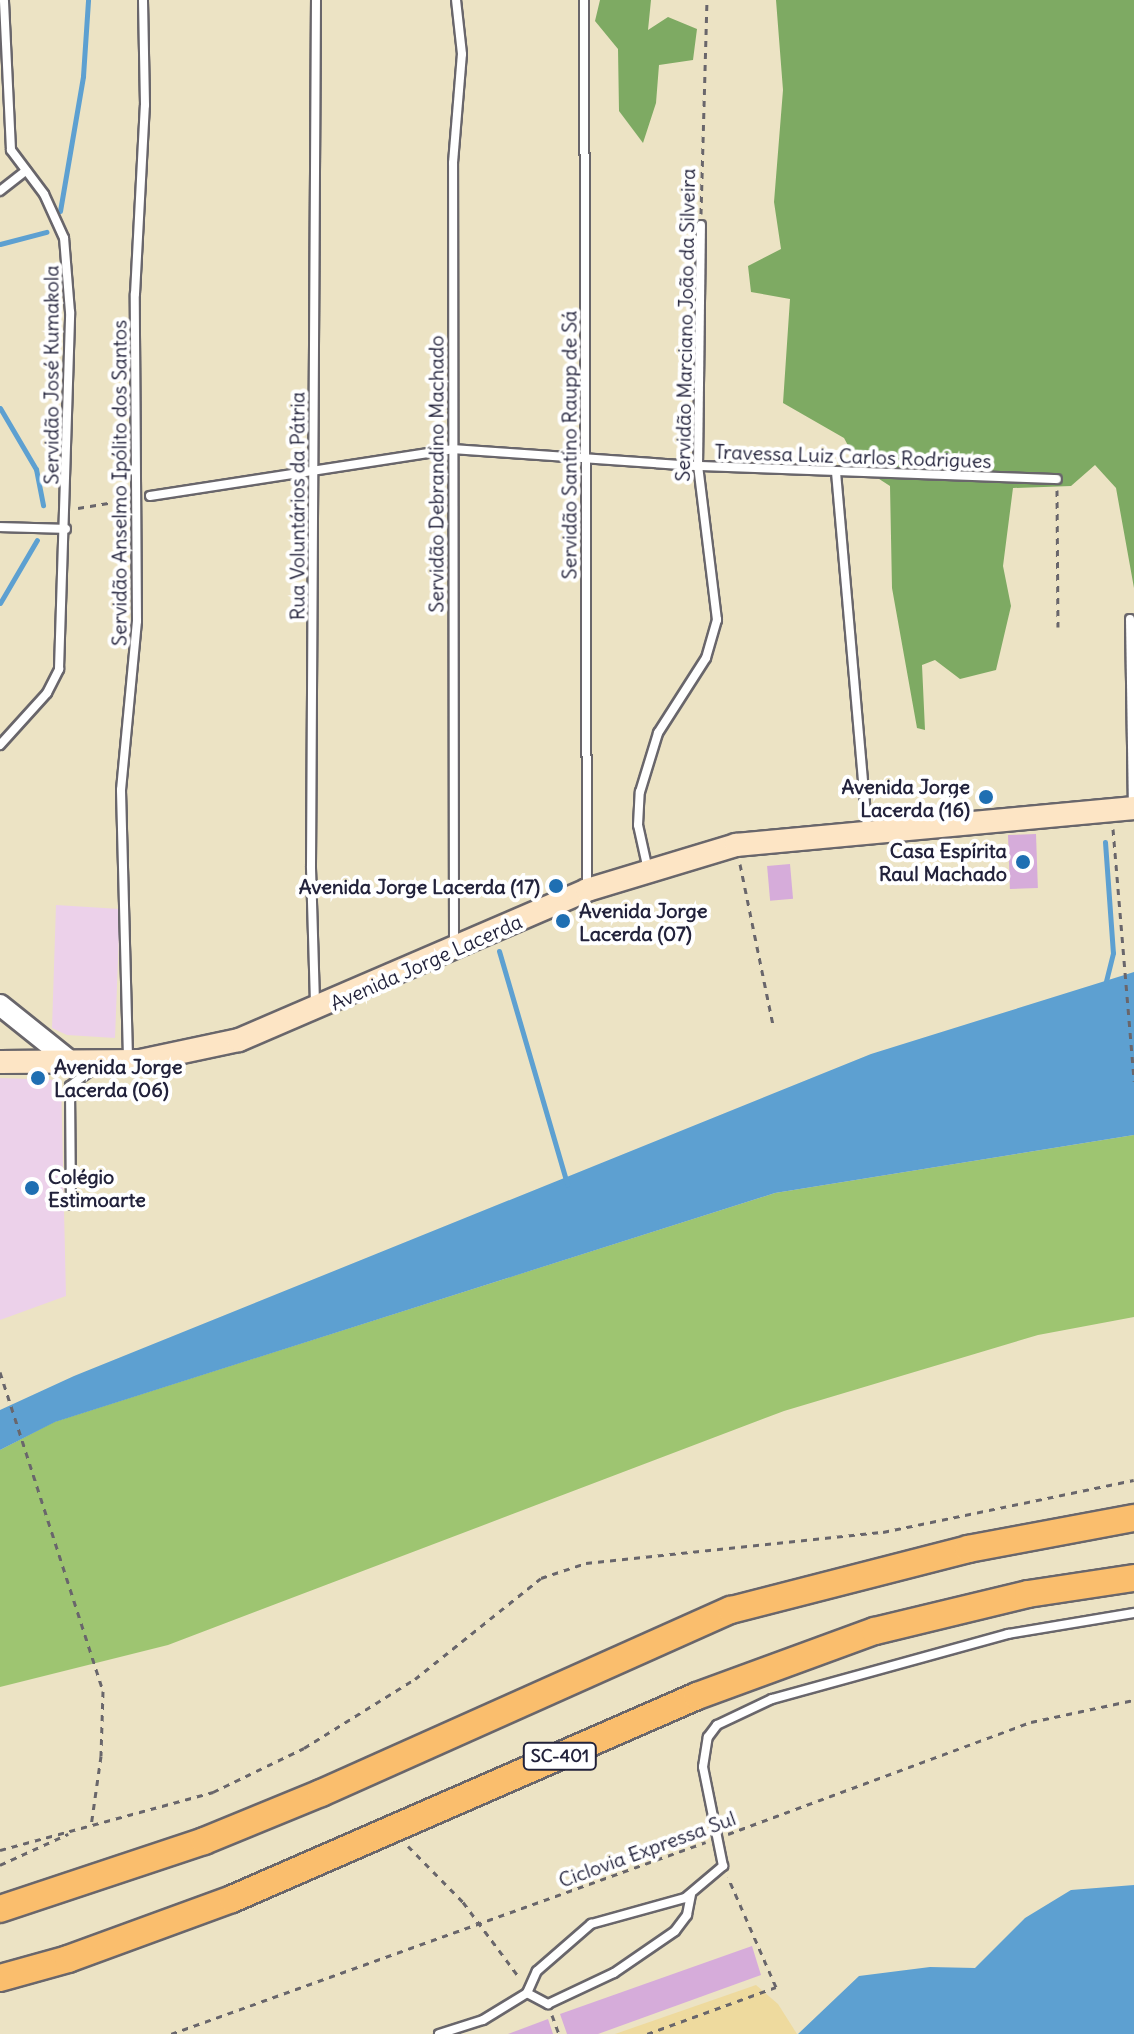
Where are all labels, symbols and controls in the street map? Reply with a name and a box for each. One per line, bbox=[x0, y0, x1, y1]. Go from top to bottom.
street label: Servidão Marciano João da Silveira bbox=[670, 168, 700, 482]
street label: Servidão José Kumakola bbox=[39, 265, 63, 485]
street label: Servidão Santino Raupp de Sá bbox=[557, 311, 581, 579]
street label: Servidão Anselmo Ipólito dos Santos bbox=[107, 320, 131, 646]
street label: Servidão Debrandino Machado bbox=[424, 335, 448, 613]
street label: Rua Voluntários da Pátria bbox=[285, 392, 309, 620]
street label: Travessa Luiz Carlos Rodrigues bbox=[714, 439, 992, 473]
place label: Avenida Jorge Lacerda (16) bbox=[842, 774, 970, 821]
marker: Avenida Jorge Lacerda (16) bbox=[977, 788, 995, 806]
place label: Casa Espírita Raul Machado bbox=[879, 838, 1007, 885]
marker: Casa Espírita Raul Machado bbox=[1014, 853, 1032, 871]
place label: Avenida Jorge Lacerda (17) bbox=[299, 874, 540, 898]
marker: Avenida Jorge Lacerda (17) bbox=[547, 877, 565, 895]
place label: Avenida Jorge Lacerda (07) bbox=[579, 898, 707, 945]
street label: Avenida Jorge Lacerda bbox=[327, 909, 525, 1015]
marker: Avenida Jorge Lacerda (07) bbox=[554, 912, 572, 930]
place label: Avenida Jorge Lacerda (06) bbox=[54, 1054, 182, 1101]
marker: Avenida Jorge Lacerda (06) bbox=[29, 1069, 47, 1087]
place label: Colégio Estimoarte bbox=[48, 1164, 146, 1211]
marker: Colégio Estimoarte bbox=[23, 1179, 41, 1197]
road number: SC-401 bbox=[522, 1742, 598, 1770]
street label: Ciclovia Expressa Sul bbox=[555, 1806, 739, 1892]

